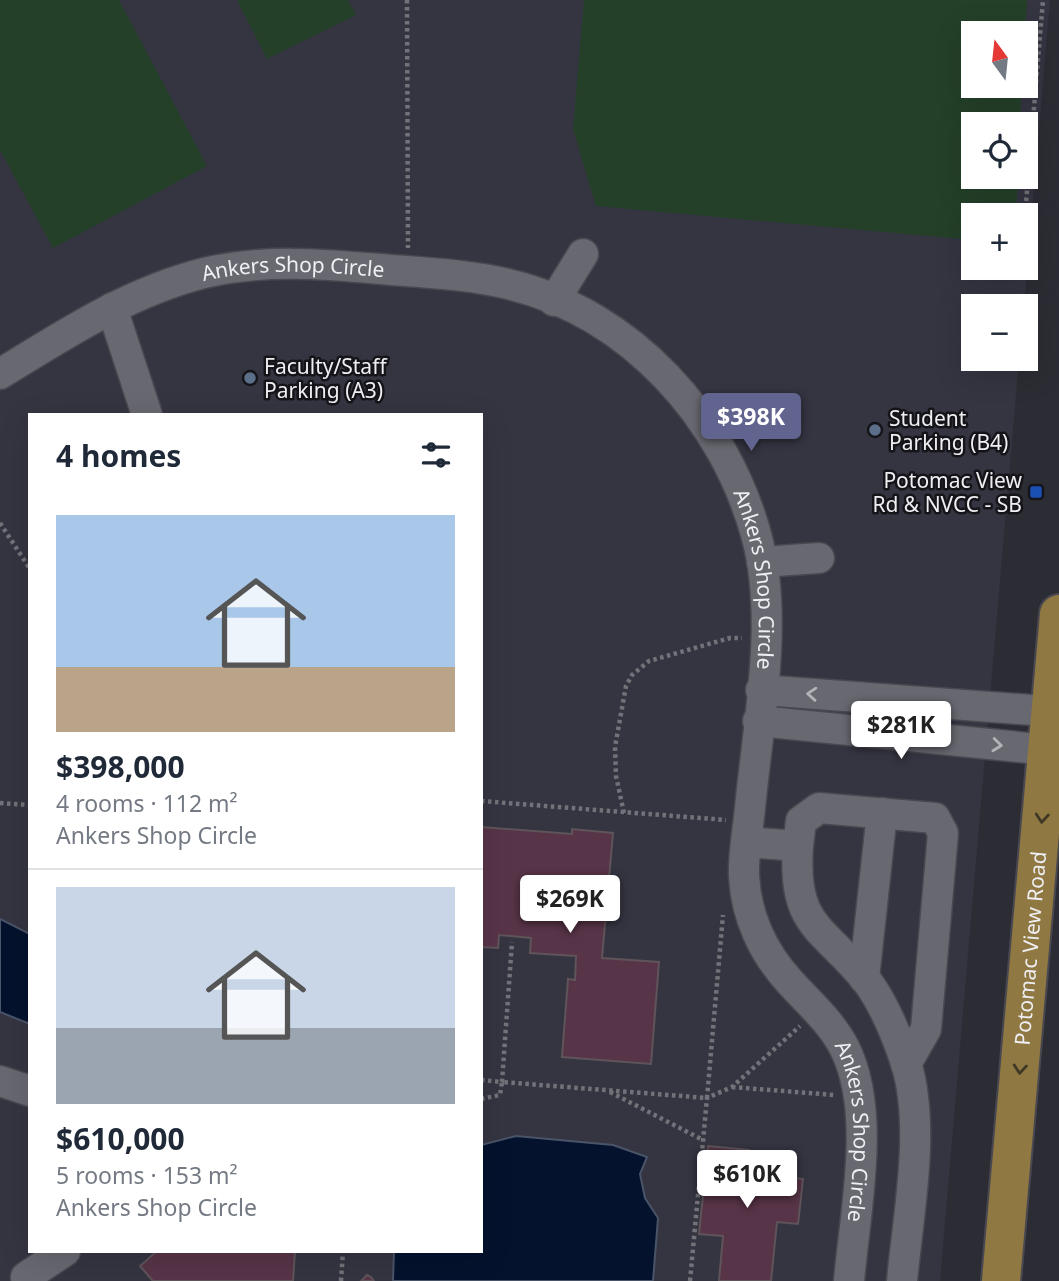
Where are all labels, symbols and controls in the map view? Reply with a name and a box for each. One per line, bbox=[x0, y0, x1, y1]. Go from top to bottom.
north arrow bbox=[961, 21, 1038, 98]
map controls bbox=[961, 21, 1038, 371]
button: locate bbox=[961, 112, 1038, 189]
button: + bbox=[961, 203, 1038, 280]
street label: Ankers Shop Circle bbox=[199, 250, 386, 287]
button: − bbox=[961, 294, 1038, 371]
place label: Faculty/Staff Parking (A3) bbox=[264, 352, 388, 404]
marker: Faculty/Staff Parking (A3) bbox=[242, 370, 258, 386]
pin: $398K bbox=[702, 393, 800, 453]
text: $398K bbox=[717, 400, 785, 432]
place label: Student Parking (B4) bbox=[889, 404, 1008, 456]
marker: Student Parking (B4) bbox=[867, 422, 883, 438]
text: 4 homes bbox=[56, 435, 181, 476]
icon: filters bbox=[417, 436, 455, 474]
place label: Potomac View Rd & NVCC - SB bbox=[872, 466, 1022, 518]
street label: Ankers Shop Circle bbox=[727, 484, 781, 670]
marker: Potomac View Rd & NVCC - SB bbox=[1028, 484, 1044, 500]
icon: home bbox=[193, 560, 319, 686]
one-way arrow bbox=[807, 687, 818, 702]
pin: $281K bbox=[852, 702, 950, 761]
text: $281K bbox=[867, 708, 935, 740]
one-way arrow bbox=[992, 737, 1003, 752]
text: $398,000 bbox=[56, 746, 185, 787]
text: 4 rooms · 112 m² bbox=[56, 787, 238, 819]
one-way arrow bbox=[1035, 813, 1050, 824]
text: Ankers Shop Circle bbox=[56, 819, 257, 851]
street label: Potomac View Road bbox=[1008, 850, 1052, 1046]
pin: $269K bbox=[521, 876, 619, 935]
text: $269K bbox=[536, 882, 604, 914]
icon: home bbox=[193, 932, 319, 1058]
street label: Ankers Shop Circle bbox=[829, 1035, 876, 1224]
one-way arrow bbox=[1013, 1064, 1028, 1075]
text: $610,000 bbox=[56, 1118, 185, 1159]
pin: $610K bbox=[698, 1150, 796, 1210]
text: $610K bbox=[713, 1157, 781, 1189]
text: 5 rooms · 153 m² bbox=[56, 1159, 238, 1191]
text: Ankers Shop Circle bbox=[56, 1191, 257, 1223]

